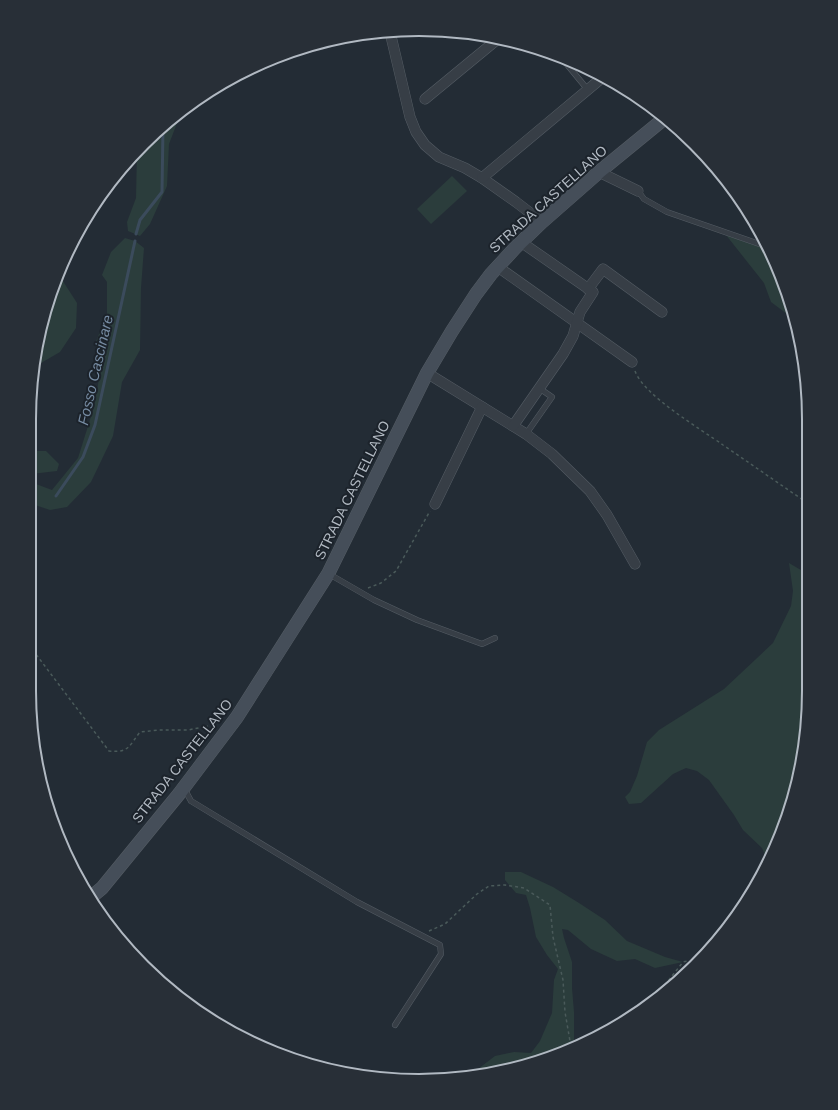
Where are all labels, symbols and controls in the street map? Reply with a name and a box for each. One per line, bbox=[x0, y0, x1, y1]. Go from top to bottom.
street label: STRADA CASTELLANO bbox=[486, 142, 610, 256]
water label: Fosso Cascinare bbox=[74, 313, 116, 427]
street label: STRADA CASTELLANO bbox=[311, 418, 393, 562]
street label: STRADA CASTELLANO bbox=[129, 696, 235, 826]

